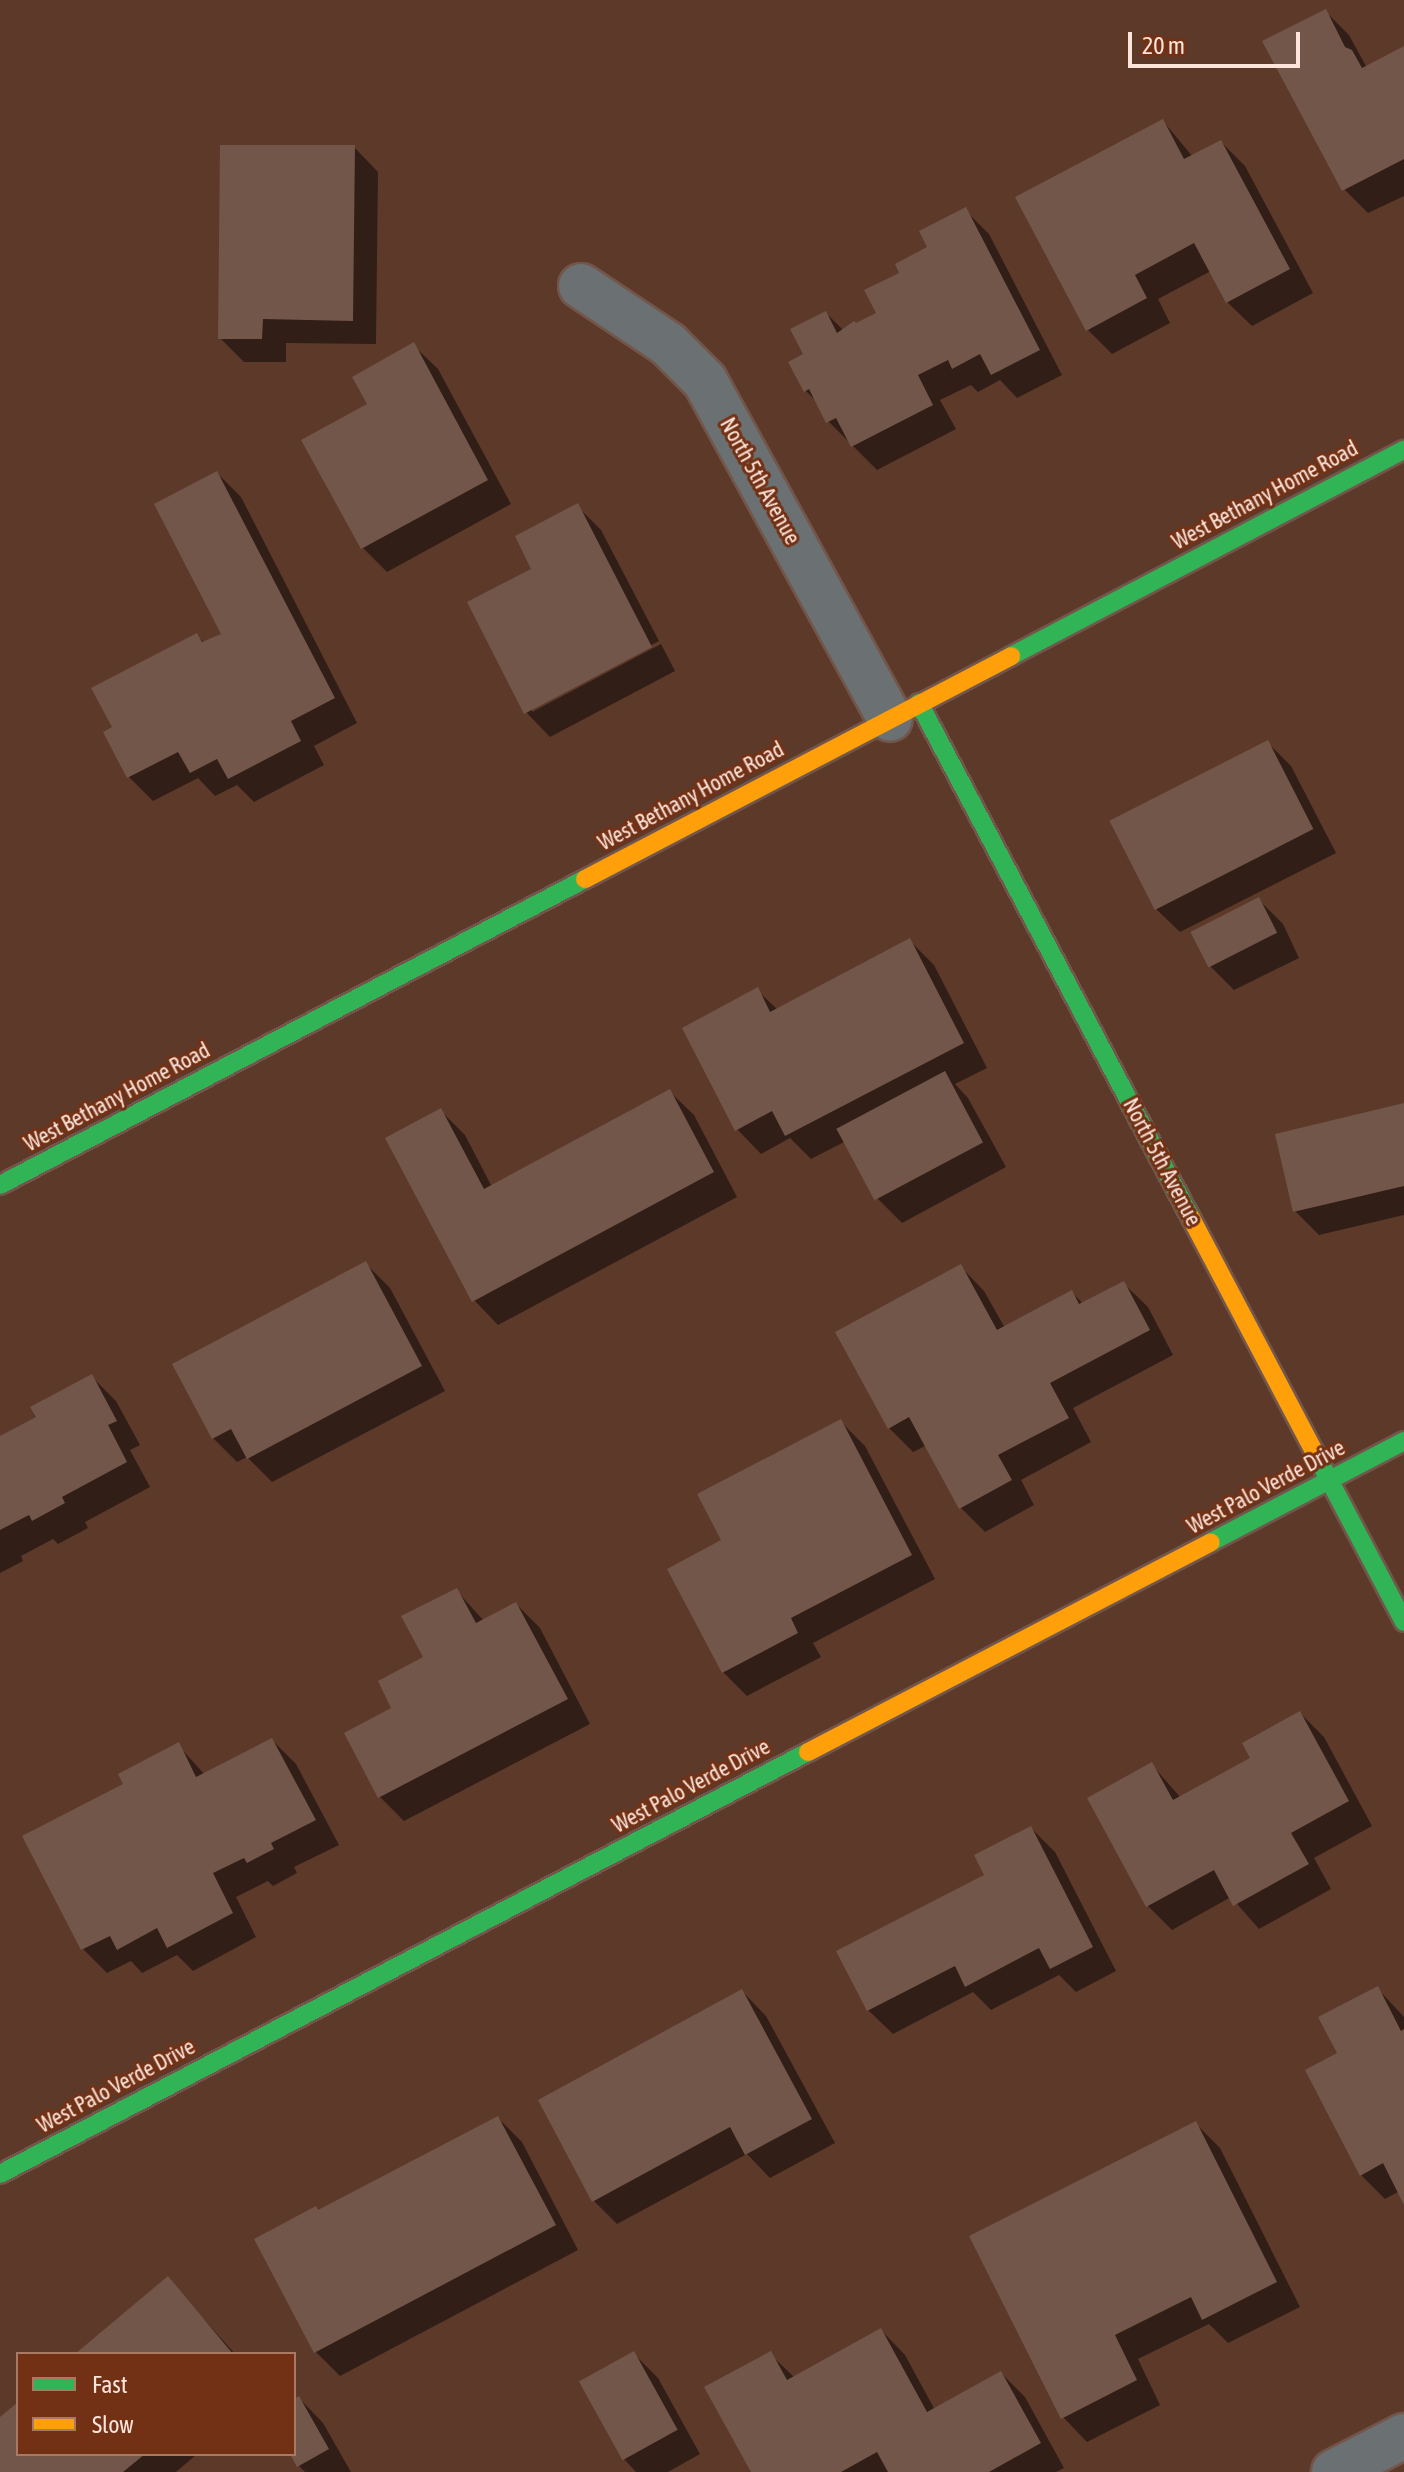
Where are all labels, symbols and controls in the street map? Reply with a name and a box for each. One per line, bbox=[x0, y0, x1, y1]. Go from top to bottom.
scale bar bbox=[1132, 16, 1304, 66]
text: 20 m bbox=[1142, 32, 1185, 59]
street label: North 5th Avenue bbox=[714, 413, 806, 549]
street label: West Bethany Home Road bbox=[1168, 435, 1362, 555]
street label: West Bethany Home Road bbox=[594, 736, 788, 856]
street label: West Bethany Home Road bbox=[20, 1037, 214, 1157]
street label: North 5th Avenue bbox=[1117, 1094, 1207, 1230]
street label: West Palo Verde Drive bbox=[1183, 1434, 1349, 1540]
street label: West Palo Verde Drive bbox=[608, 1733, 774, 1839]
street label: West Palo Verde Drive bbox=[33, 2033, 199, 2139]
legend bbox=[16, 2352, 296, 2456]
text: Fast bbox=[92, 2371, 128, 2398]
text: Slow bbox=[92, 2411, 134, 2438]

